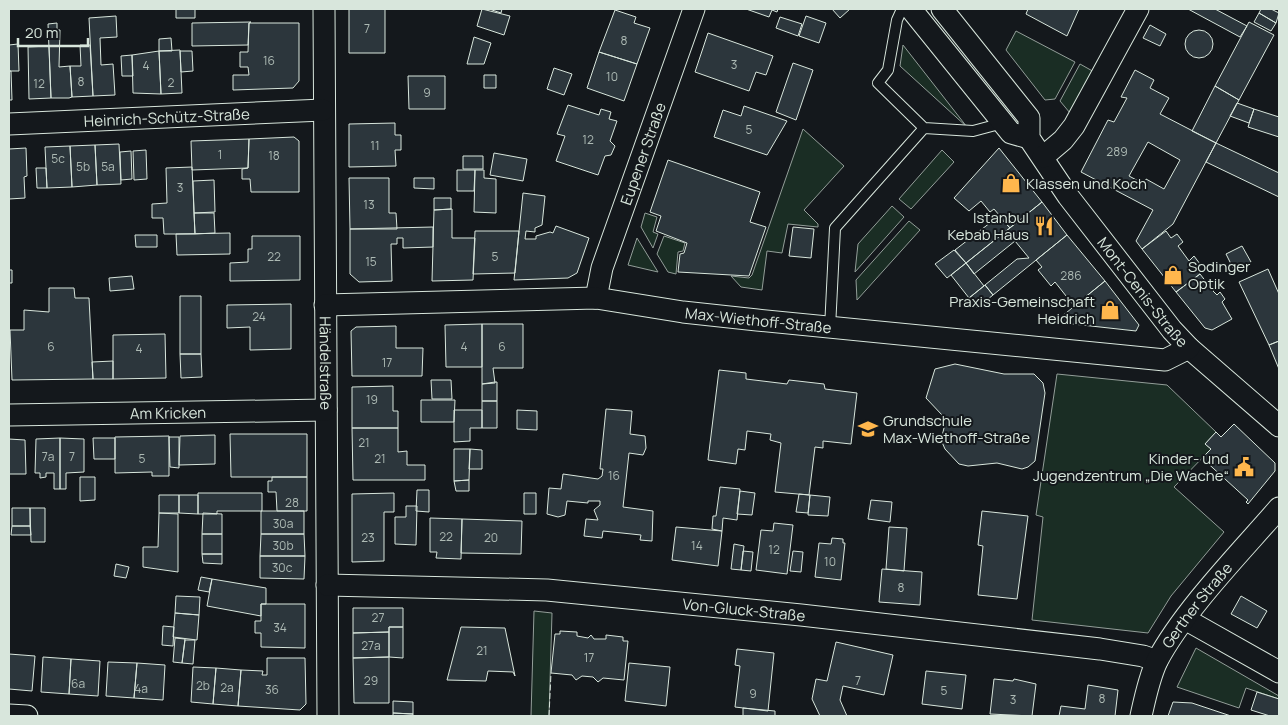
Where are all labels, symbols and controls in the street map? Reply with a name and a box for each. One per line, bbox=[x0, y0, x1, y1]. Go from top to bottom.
scale bar bbox=[18, 15, 88, 47]
house number: 7 bbox=[364, 20, 370, 37]
text: 20 m bbox=[25, 22, 58, 43]
house number: 8 bbox=[621, 32, 628, 49]
house number: 16 bbox=[263, 52, 275, 69]
house number: 3 bbox=[731, 56, 737, 73]
house number: 4 bbox=[142, 57, 150, 74]
house number: 10 bbox=[606, 68, 618, 85]
house number: 8 bbox=[78, 73, 85, 90]
house number: 2 bbox=[168, 74, 175, 91]
house number: 12 bbox=[33, 75, 45, 92]
house number: 9 bbox=[423, 84, 431, 101]
street label: Eupener Straße bbox=[615, 99, 671, 208]
street label: Heinrich-Schütz-Straße bbox=[83, 103, 251, 131]
house number: 5 bbox=[746, 121, 753, 138]
house number: 12 bbox=[582, 131, 594, 148]
house number: 11 bbox=[370, 137, 380, 154]
house number: 289 bbox=[1106, 143, 1128, 160]
house number: 1 bbox=[218, 146, 222, 163]
house number: 18 bbox=[268, 147, 280, 164]
house number: 5c bbox=[51, 150, 65, 167]
house number: 5b bbox=[76, 158, 90, 175]
house number: 5a bbox=[101, 158, 115, 175]
shop icon: Klassen und Koch bbox=[1000, 172, 1022, 194]
place label: Klassen und Koch bbox=[1026, 173, 1147, 194]
house number: 3 bbox=[177, 179, 183, 196]
house number: 13 bbox=[363, 196, 375, 213]
place label: Istanbul Kebab Haus bbox=[947, 207, 1029, 245]
restaurant icon: Istanbul Kebab Haus bbox=[1033, 215, 1055, 237]
street label: Mont-Cenis-Straße bbox=[1093, 232, 1193, 352]
house number: 22 bbox=[267, 248, 281, 265]
house number: 5 bbox=[492, 248, 499, 265]
house number: 15 bbox=[365, 253, 377, 270]
place label: Sodinger Optik bbox=[1188, 256, 1251, 294]
shop icon: Sodinger Optik bbox=[1162, 264, 1184, 286]
house number: 286 bbox=[1060, 267, 1082, 284]
place label: Praxis-Gemeinschaft Heidrich bbox=[949, 291, 1095, 329]
shop icon: Praxis-Gemeinschaft Heidrich bbox=[1099, 299, 1121, 321]
street label: Max-Wiethoff-Straße bbox=[684, 302, 833, 338]
house number: 24 bbox=[252, 308, 266, 325]
street label: Händelstraße bbox=[315, 316, 337, 410]
house number: 6 bbox=[47, 338, 55, 355]
house number: 4 bbox=[460, 338, 468, 355]
house number: 6 bbox=[498, 338, 506, 355]
house number: 4 bbox=[135, 340, 143, 357]
house number: 17 bbox=[382, 354, 392, 371]
house number: 19 bbox=[366, 391, 378, 408]
street label: Am Kricken bbox=[130, 401, 206, 424]
place label: Grundschule Max-Wiethoff-Straße bbox=[883, 410, 1030, 448]
school or university icon: Grundschule Max-Wiethoff-Straße bbox=[857, 418, 879, 440]
house number: 21 bbox=[358, 434, 370, 451]
house number: 7a bbox=[42, 448, 54, 465]
house number: 7 bbox=[69, 448, 75, 465]
place label: Kinder- und Jugendzentrum „Die Wache“ bbox=[1033, 448, 1229, 486]
house number: 5 bbox=[139, 450, 146, 467]
house number: 21 bbox=[374, 450, 386, 467]
public building icon: Kinder- und Jugendzentrum „Die Wache“ bbox=[1233, 456, 1255, 478]
house number: 16 bbox=[608, 467, 620, 484]
house number: 28 bbox=[285, 494, 299, 511]
house number: 30a bbox=[273, 515, 293, 532]
house number: 22 bbox=[439, 528, 453, 545]
house number: 23 bbox=[361, 529, 375, 546]
house number: 20 bbox=[484, 529, 498, 546]
house number: 30b bbox=[272, 537, 294, 554]
house number: 14 bbox=[691, 537, 703, 554]
house number: 12 bbox=[768, 541, 780, 558]
house number: 10 bbox=[824, 553, 836, 570]
street label: Gerther Straße bbox=[1157, 557, 1237, 652]
house number: 30c bbox=[272, 559, 293, 576]
house number: 8 bbox=[898, 579, 905, 596]
street label: Von-Gluck-Straße bbox=[682, 593, 807, 626]
house number: 27 bbox=[372, 609, 384, 626]
house number: 34 bbox=[273, 619, 287, 636]
house number: 27a bbox=[361, 637, 381, 654]
house number: 21 bbox=[476, 642, 488, 659]
house number: 17 bbox=[584, 649, 594, 666]
house number: 29 bbox=[364, 672, 378, 689]
house number: 7 bbox=[855, 672, 861, 689]
house number: 6a bbox=[71, 675, 85, 692]
house number: 2b bbox=[196, 677, 210, 694]
house number: 2a bbox=[220, 679, 234, 696]
house number: 4a bbox=[134, 680, 148, 697]
house number: 36 bbox=[265, 681, 279, 698]
house number: 5 bbox=[941, 682, 948, 699]
house number: 9 bbox=[749, 685, 757, 702]
house number: 8 bbox=[1099, 690, 1106, 707]
house number: 3 bbox=[1010, 691, 1016, 708]

